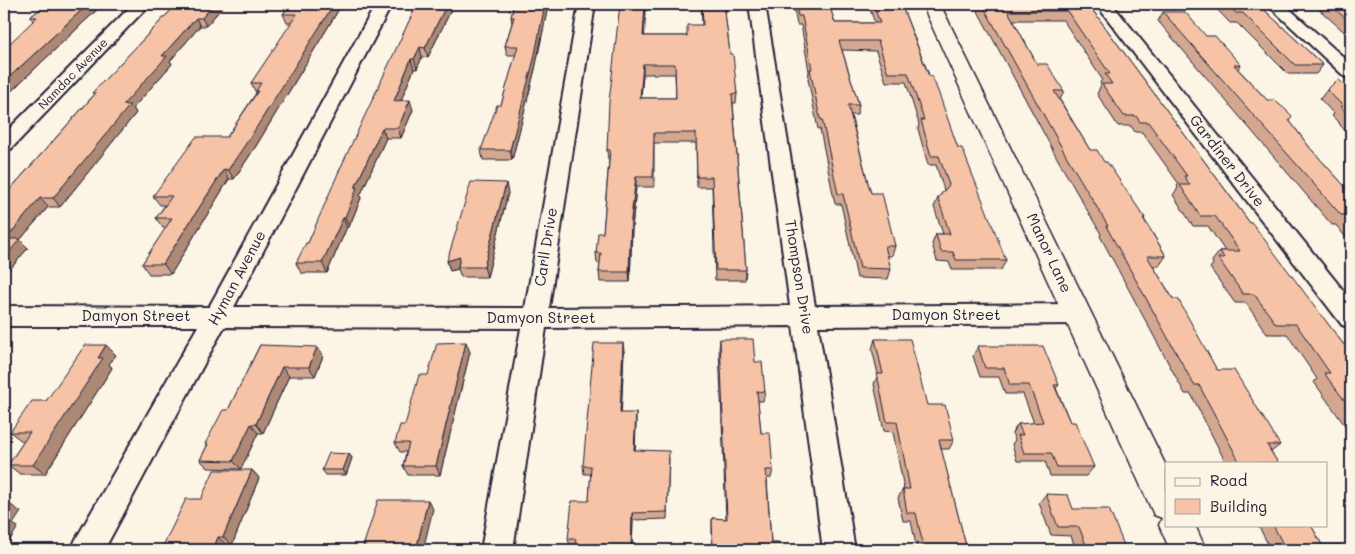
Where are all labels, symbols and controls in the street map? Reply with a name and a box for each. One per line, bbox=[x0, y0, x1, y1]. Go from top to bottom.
street label: Namdac Avenue bbox=[34, 34, 110, 112]
street label: Gardiner Drive bbox=[1186, 110, 1270, 211]
street label: Carll Drive bbox=[529, 206, 561, 288]
street label: Manor Lane bbox=[1023, 210, 1077, 296]
street label: Thompson Drive bbox=[781, 218, 819, 336]
street label: Hyman Avenue bbox=[203, 227, 270, 329]
street label: Damyon Street bbox=[891, 304, 1001, 324]
street label: Damyon Street bbox=[81, 305, 191, 325]
street label: Damyon Street bbox=[486, 307, 596, 327]
legend bbox=[1165, 462, 1328, 526]
text: Road bbox=[1210, 470, 1247, 490]
text: Building bbox=[1210, 496, 1267, 516]

